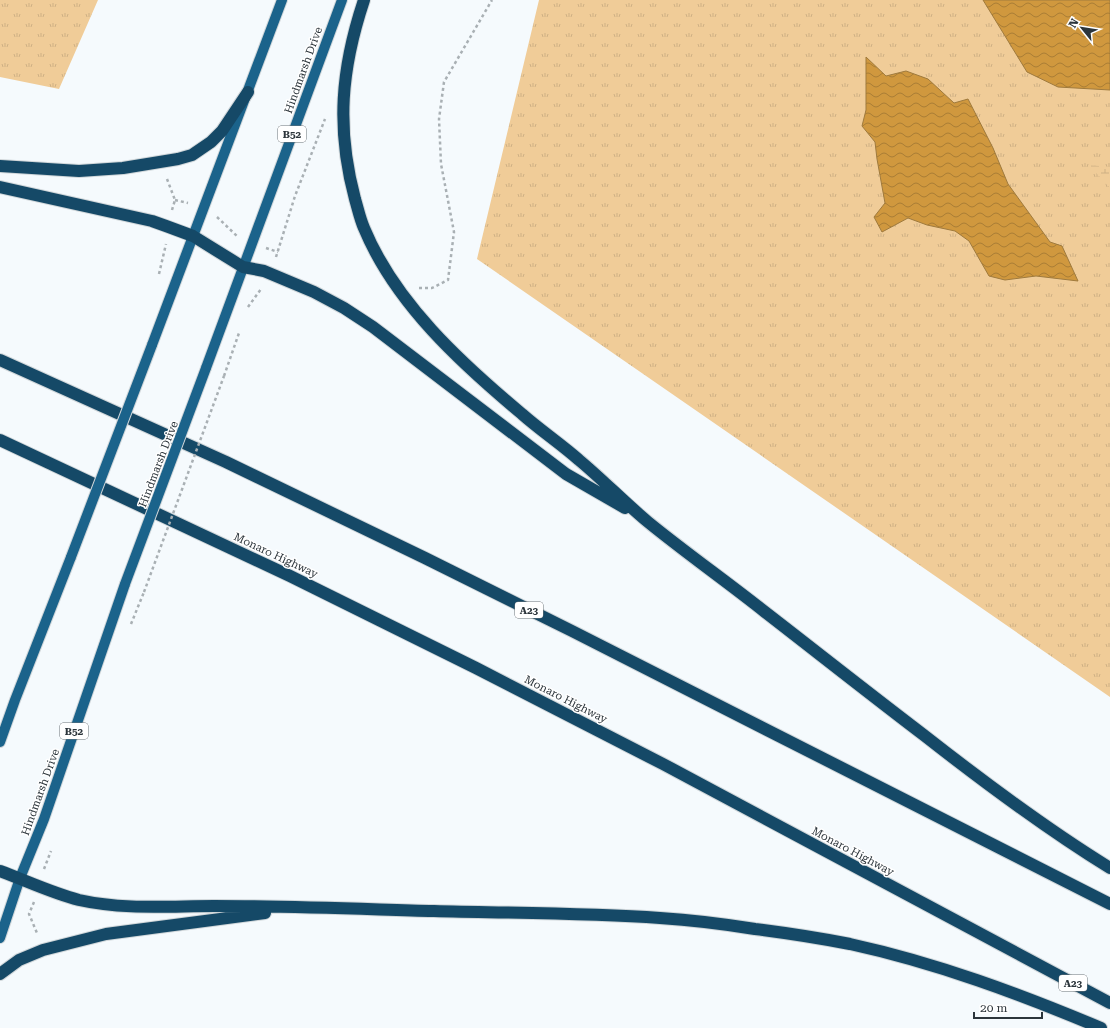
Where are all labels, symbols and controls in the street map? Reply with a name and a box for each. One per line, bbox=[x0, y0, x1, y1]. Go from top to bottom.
north arrow bbox=[1062, 8, 1102, 48]
text: N bbox=[1066, 16, 1082, 30]
street label: Hindmarsh Drive bbox=[282, 25, 325, 115]
road number: B52 bbox=[278, 126, 306, 142]
street label: Hindmarsh Drive bbox=[136, 419, 181, 509]
street label: Monaro Highway bbox=[232, 530, 320, 581]
road number: A23 bbox=[515, 602, 543, 618]
street label: Monaro Highway bbox=[522, 673, 610, 726]
road number: B52 bbox=[60, 723, 88, 739]
street label: Hindmarsh Drive bbox=[19, 747, 62, 837]
street label: Monaro Highway bbox=[809, 824, 897, 879]
road number: A23 bbox=[1059, 975, 1087, 991]
scale bar bbox=[974, 994, 1042, 1020]
text: 20 m bbox=[980, 1001, 1007, 1015]

